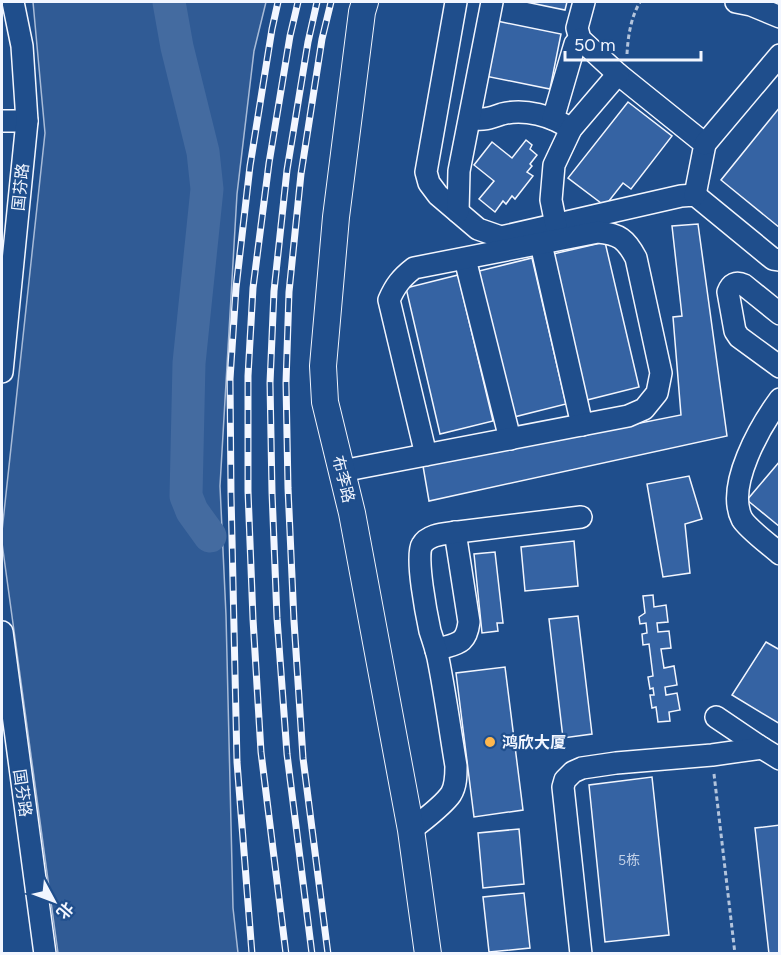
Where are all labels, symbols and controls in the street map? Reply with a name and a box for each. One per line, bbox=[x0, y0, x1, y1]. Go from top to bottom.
scale bar bbox=[565, 24, 702, 62]
text: 50 m bbox=[574, 34, 616, 56]
street label: 国芬路 bbox=[9, 162, 32, 212]
street label: 布李路 bbox=[328, 454, 359, 505]
place label: 鸿欣大厦 bbox=[502, 733, 566, 752]
marker: 鸿欣大厦 bbox=[483, 735, 497, 749]
street label: 国芬路 bbox=[10, 768, 35, 818]
house number: 5栋 bbox=[618, 852, 640, 869]
north arrow bbox=[24, 871, 84, 931]
text: 北 bbox=[53, 898, 77, 923]

